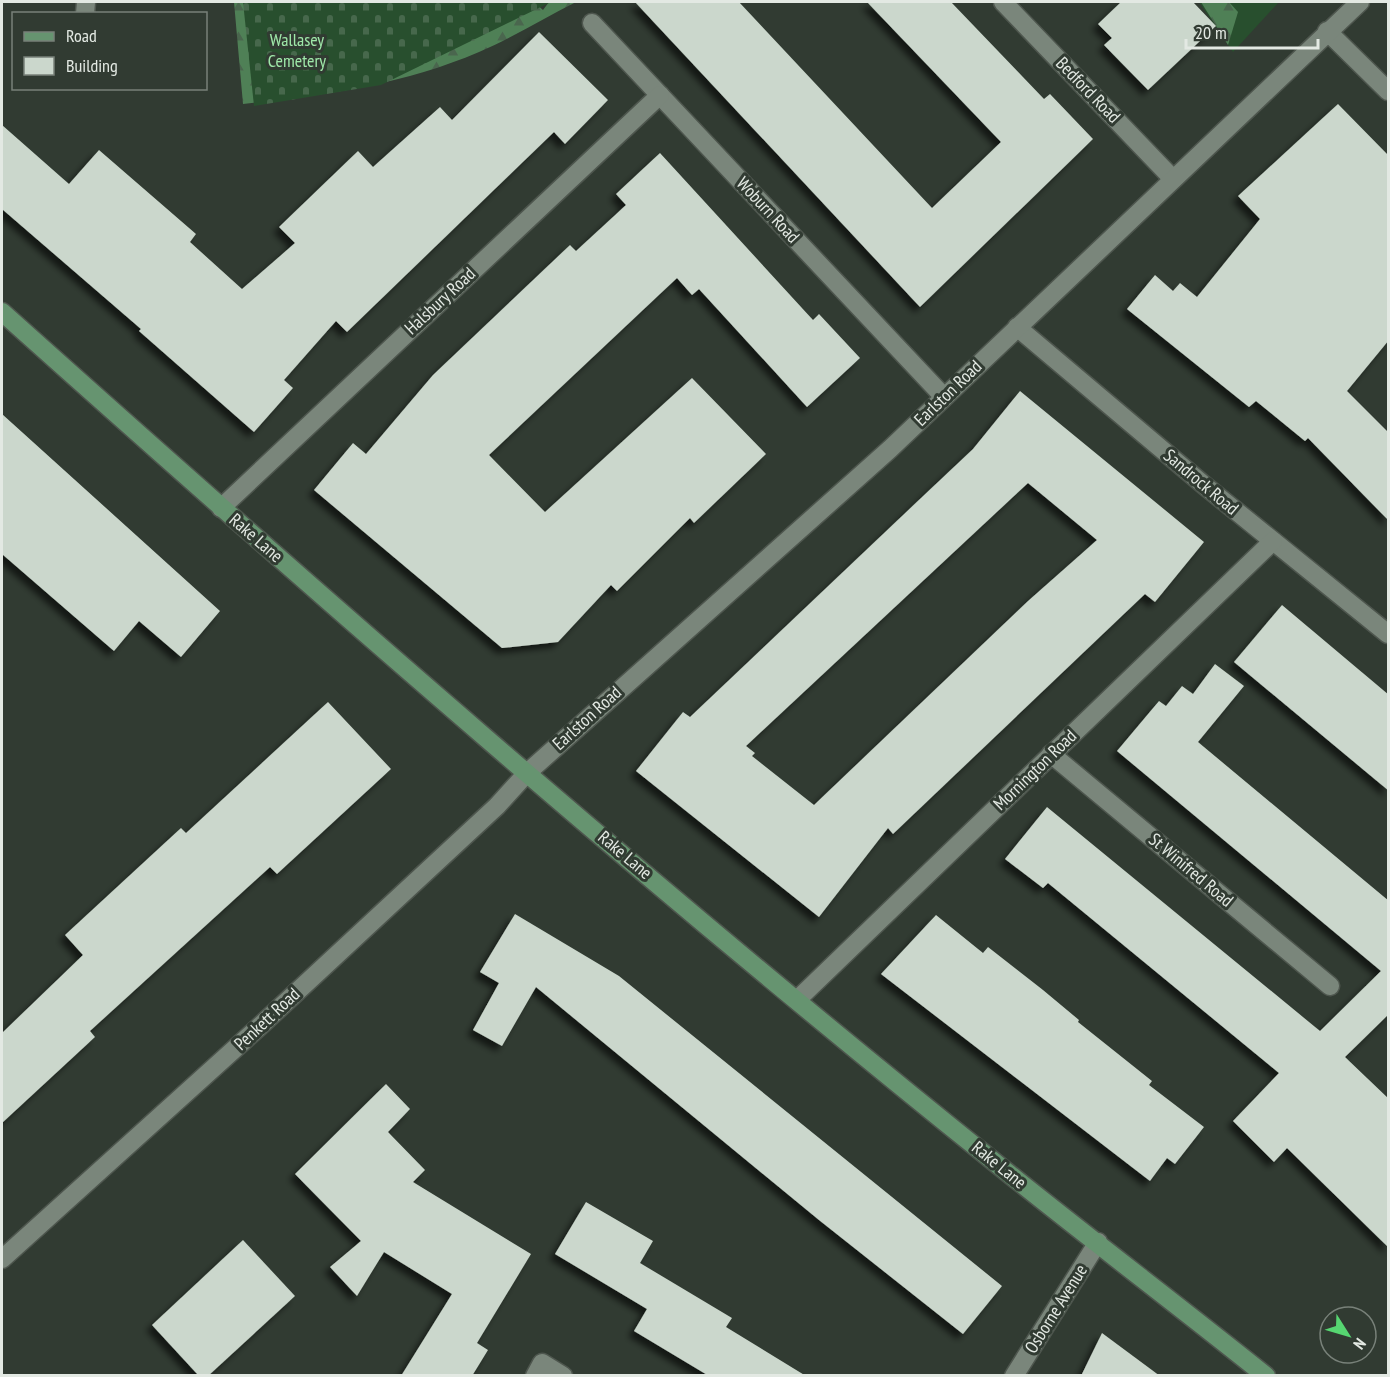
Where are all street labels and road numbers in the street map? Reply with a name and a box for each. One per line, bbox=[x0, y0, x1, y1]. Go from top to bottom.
street label: Bedford Road bbox=[1051, 52, 1126, 128]
street label: Woburn Road bbox=[732, 172, 805, 248]
street label: Halsbury Road bbox=[399, 262, 480, 339]
street label: Earlston Road bbox=[909, 355, 986, 430]
street label: Sandrock Road bbox=[1159, 444, 1243, 520]
street label: Rake Lane bbox=[225, 508, 288, 567]
street label: Earlston Road bbox=[547, 681, 626, 755]
street label: Mornington Road bbox=[988, 724, 1081, 815]
street label: Rake Lane bbox=[594, 825, 657, 884]
street label: St Winifred Road bbox=[1144, 828, 1238, 912]
street label: Penkett Road bbox=[229, 982, 304, 1055]
street label: Rake Lane bbox=[967, 1136, 1031, 1194]
street label: Osborne Avenue bbox=[1019, 1260, 1092, 1358]

